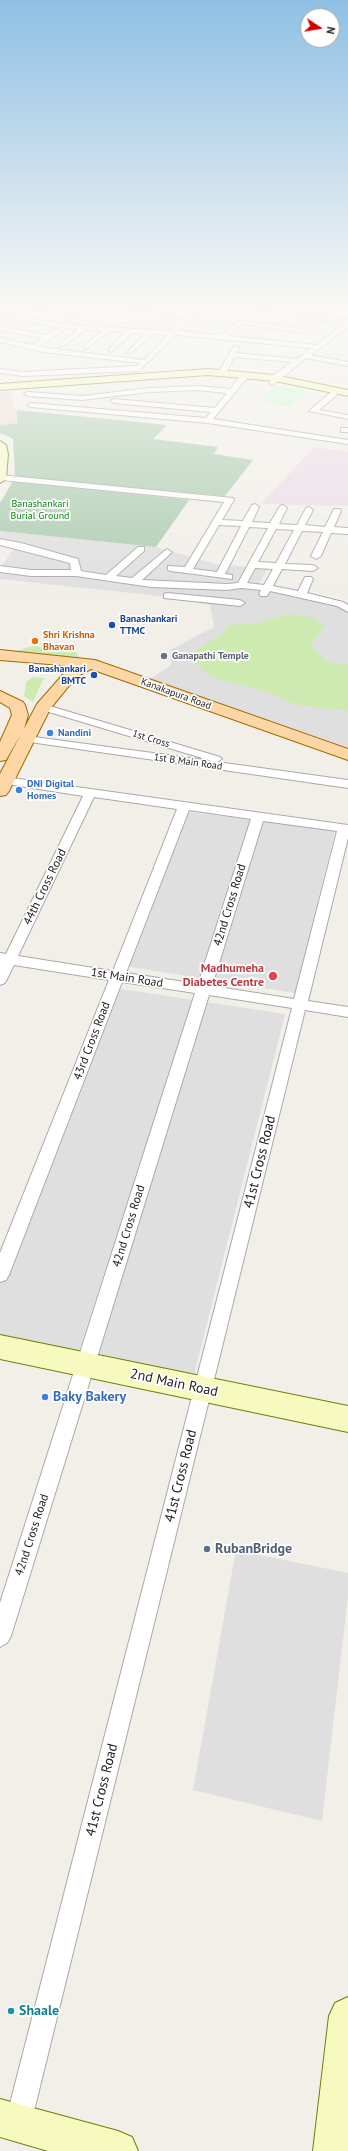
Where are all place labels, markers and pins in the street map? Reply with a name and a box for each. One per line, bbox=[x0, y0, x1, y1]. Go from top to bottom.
place label: Banashankari TTMC bbox=[120, 613, 177, 636]
marker: Banashankari TTMC bbox=[107, 620, 117, 630]
place label: Shri Krishna Bhavan bbox=[43, 629, 95, 652]
marker: Shri Krishna Bhavan bbox=[30, 636, 40, 646]
place label: Ganapathi Temple bbox=[172, 650, 249, 662]
marker: Ganapathi Temple bbox=[159, 651, 169, 661]
place label: Banashankari BMTC bbox=[29, 663, 86, 686]
marker: Banashankari BMTC bbox=[89, 670, 99, 680]
place label: Nandini bbox=[58, 727, 91, 739]
marker: Nandini bbox=[45, 728, 55, 738]
place label: DNI Digital Homes bbox=[27, 778, 74, 802]
marker: DNI Digital Homes bbox=[14, 785, 24, 795]
place label: Madhumeha Diabetes Centre bbox=[183, 962, 264, 990]
marker: Madhumeha Diabetes Centre bbox=[267, 970, 279, 982]
place label: Baky Bakery bbox=[53, 1389, 126, 1405]
marker: Baky Bakery bbox=[40, 1392, 50, 1402]
place label: RubanBridge bbox=[215, 1541, 292, 1557]
marker: RubanBridge bbox=[202, 1544, 212, 1554]
place label: Shaale bbox=[19, 2003, 59, 2019]
marker: Shaale bbox=[6, 2006, 16, 2016]

